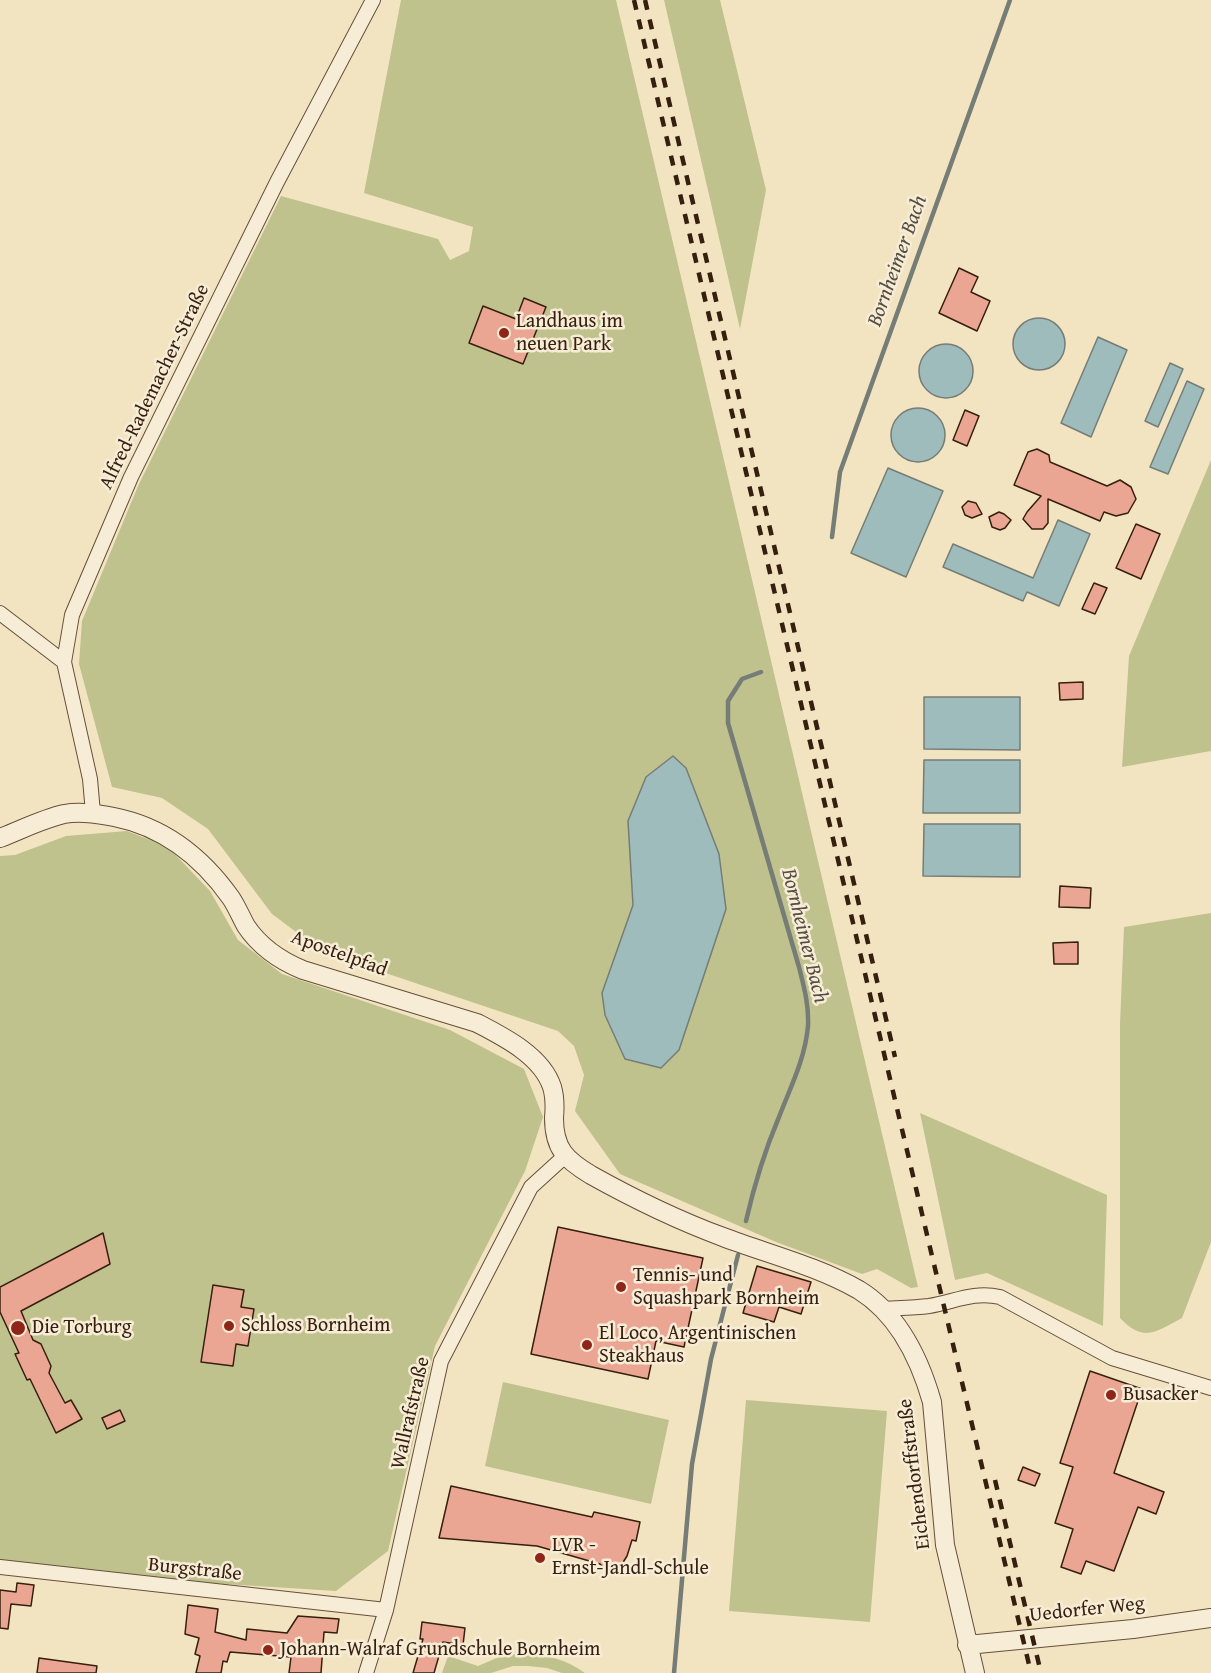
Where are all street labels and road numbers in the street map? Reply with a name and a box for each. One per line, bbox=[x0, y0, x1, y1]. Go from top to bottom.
street label: Alfred-Rademacher-Straße bbox=[95, 280, 215, 494]
street label: Apostelpfad bbox=[288, 926, 390, 982]
street label: Wallrafstraße bbox=[386, 1355, 436, 1471]
street label: Eichendorffstraße bbox=[894, 1397, 936, 1551]
street label: Burgstraße bbox=[147, 1553, 243, 1587]
street label: Uedorfer Weg bbox=[1028, 1592, 1146, 1628]

